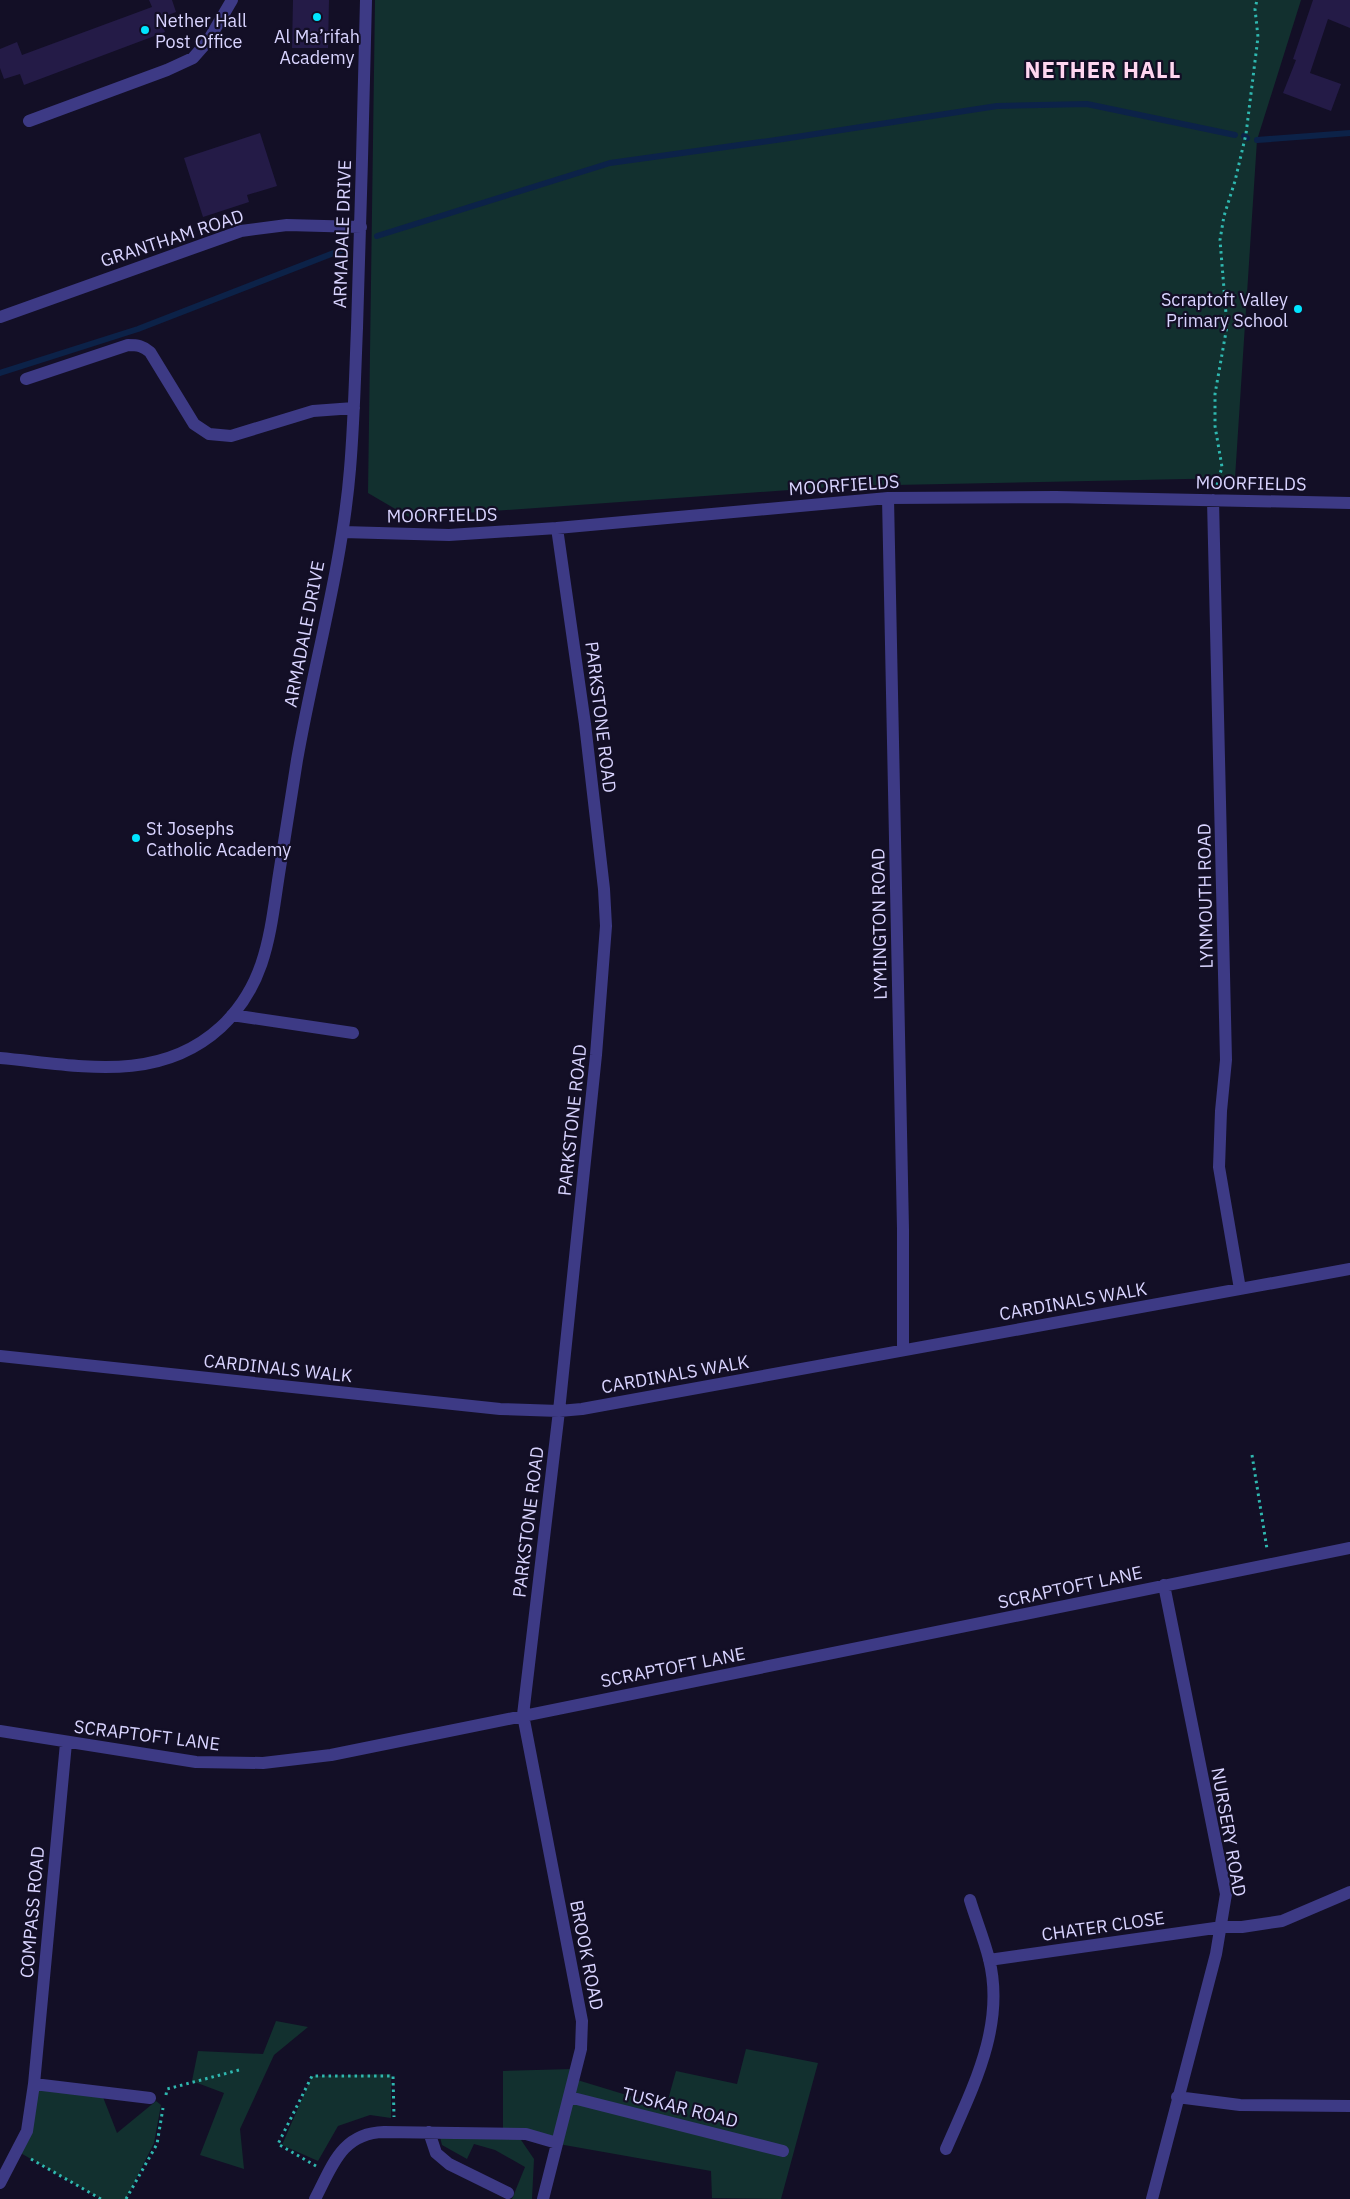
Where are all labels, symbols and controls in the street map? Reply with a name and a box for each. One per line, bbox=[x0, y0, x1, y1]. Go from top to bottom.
place label: Nether Hall Post Office bbox=[155, 9, 247, 53]
marker: Al Ma’rifah Academy bbox=[311, 11, 323, 23]
marker: Nether Hall Post Office bbox=[139, 24, 151, 36]
place label: Al Ma’rifah Academy bbox=[274, 25, 360, 69]
district label: NETHER HALL bbox=[1025, 55, 1181, 84]
street label: ARMADALE DRIVE bbox=[328, 159, 356, 309]
street label: GRANTHAM ROAD bbox=[98, 204, 246, 272]
place label: Scraptoft Valley Primary School bbox=[1161, 288, 1288, 332]
marker: Scraptoft Valley Primary School bbox=[1292, 303, 1304, 315]
street label: MOORFIELDS bbox=[788, 470, 900, 500]
street label: MOORFIELDS bbox=[1195, 471, 1307, 495]
street label: MOORFIELDS bbox=[386, 503, 498, 527]
street label: ARMADALE DRIVE bbox=[279, 559, 329, 709]
street label: PARKSTONE ROAD bbox=[580, 640, 622, 794]
place label: St Josephs Catholic Academy bbox=[146, 817, 291, 861]
street label: LYNMOUTH ROAD bbox=[1192, 823, 1218, 969]
marker: St Josephs Catholic Academy bbox=[130, 832, 142, 844]
street label: LYMINGTON ROAD bbox=[866, 848, 892, 1000]
street label: PARKSTONE ROAD bbox=[553, 1043, 591, 1197]
street label: CARDINALS WALK bbox=[997, 1277, 1149, 1325]
street label: CARDINALS WALK bbox=[202, 1349, 354, 1387]
street label: CARDINALS WALK bbox=[599, 1350, 751, 1398]
street label: PARKSTONE ROAD bbox=[507, 1445, 549, 1599]
street label: SCRAPTOFT LANE bbox=[996, 1560, 1144, 1614]
street label: SCRAPTOFT LANE bbox=[599, 1642, 747, 1692]
street label: SCRAPTOFT LANE bbox=[73, 1715, 221, 1755]
street label: NURSERY ROAD bbox=[1206, 1766, 1252, 1898]
street label: COMPASS ROAD bbox=[15, 1845, 49, 1979]
street label: BROOK ROAD bbox=[565, 1898, 609, 2012]
street label: CHATER CLOSE bbox=[1040, 1906, 1166, 1946]
street label: TUSKAR ROAD bbox=[619, 2081, 741, 2133]

